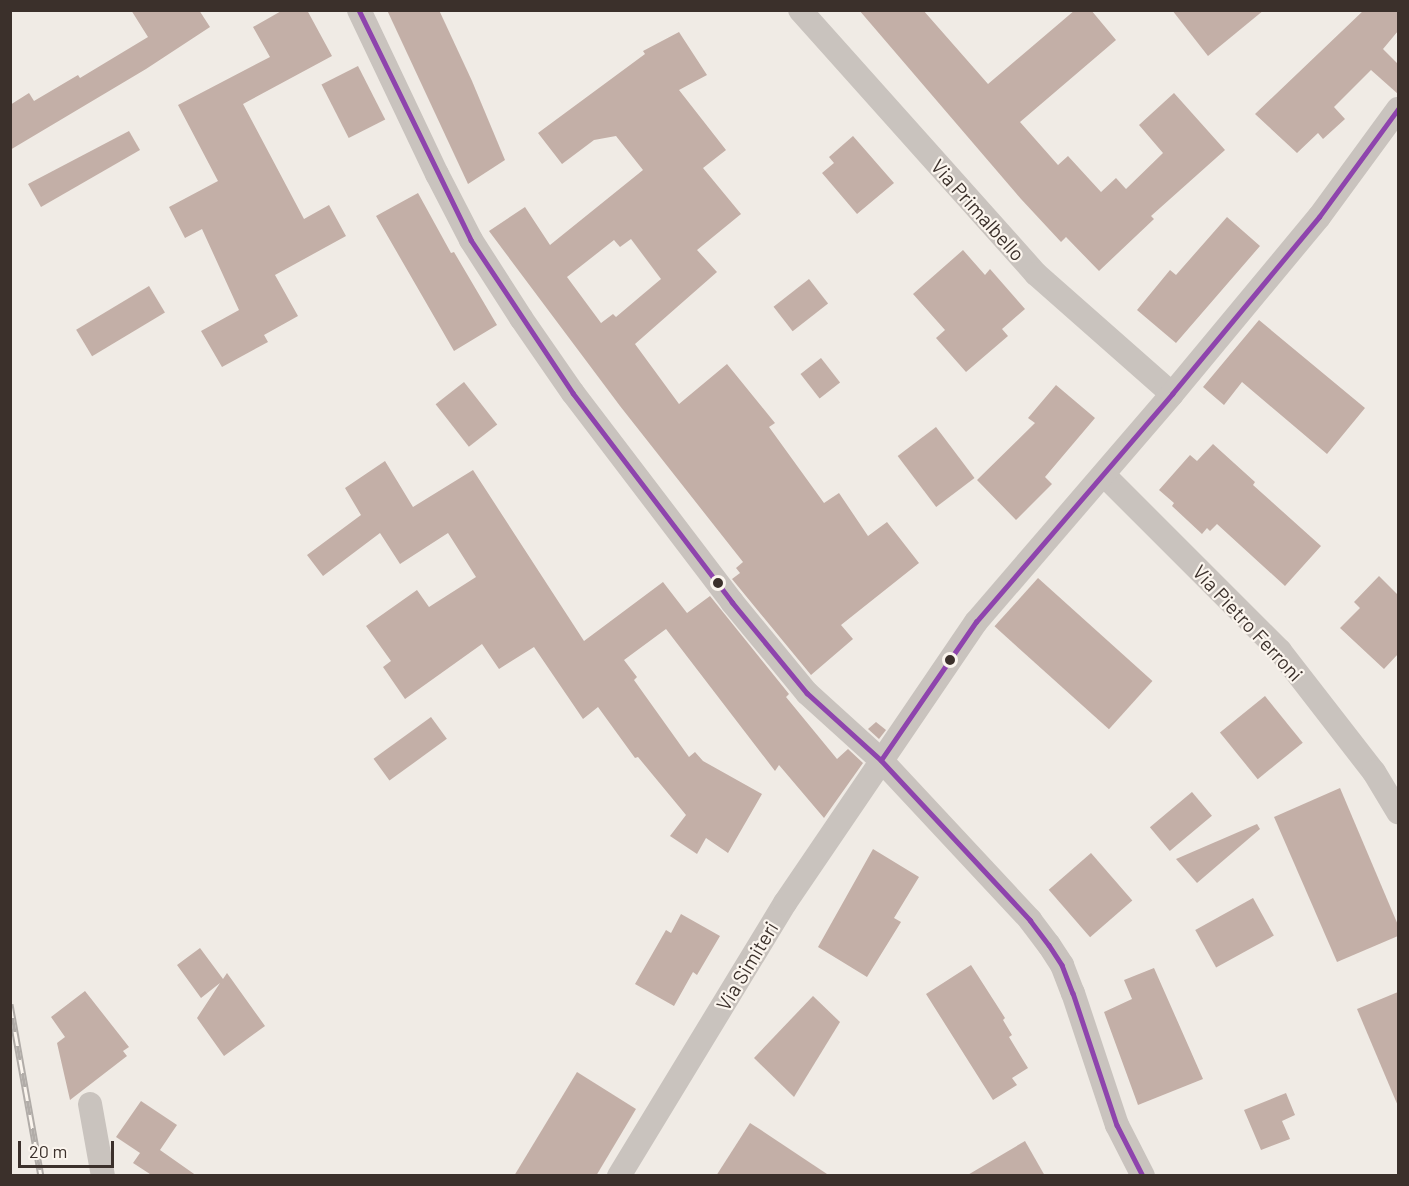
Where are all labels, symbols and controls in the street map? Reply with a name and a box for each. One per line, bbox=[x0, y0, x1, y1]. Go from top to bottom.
street label: Via Primalbello bbox=[926, 154, 1030, 266]
street label: Via Pietro Ferroni bbox=[1188, 560, 1308, 686]
unlabelled marker bbox=[712, 577, 724, 589]
unlabelled marker bbox=[944, 654, 956, 666]
street label: Via Simiteri bbox=[711, 917, 783, 1015]
scale bar bbox=[21, 1129, 117, 1167]
text: 20 m bbox=[29, 1140, 67, 1162]

